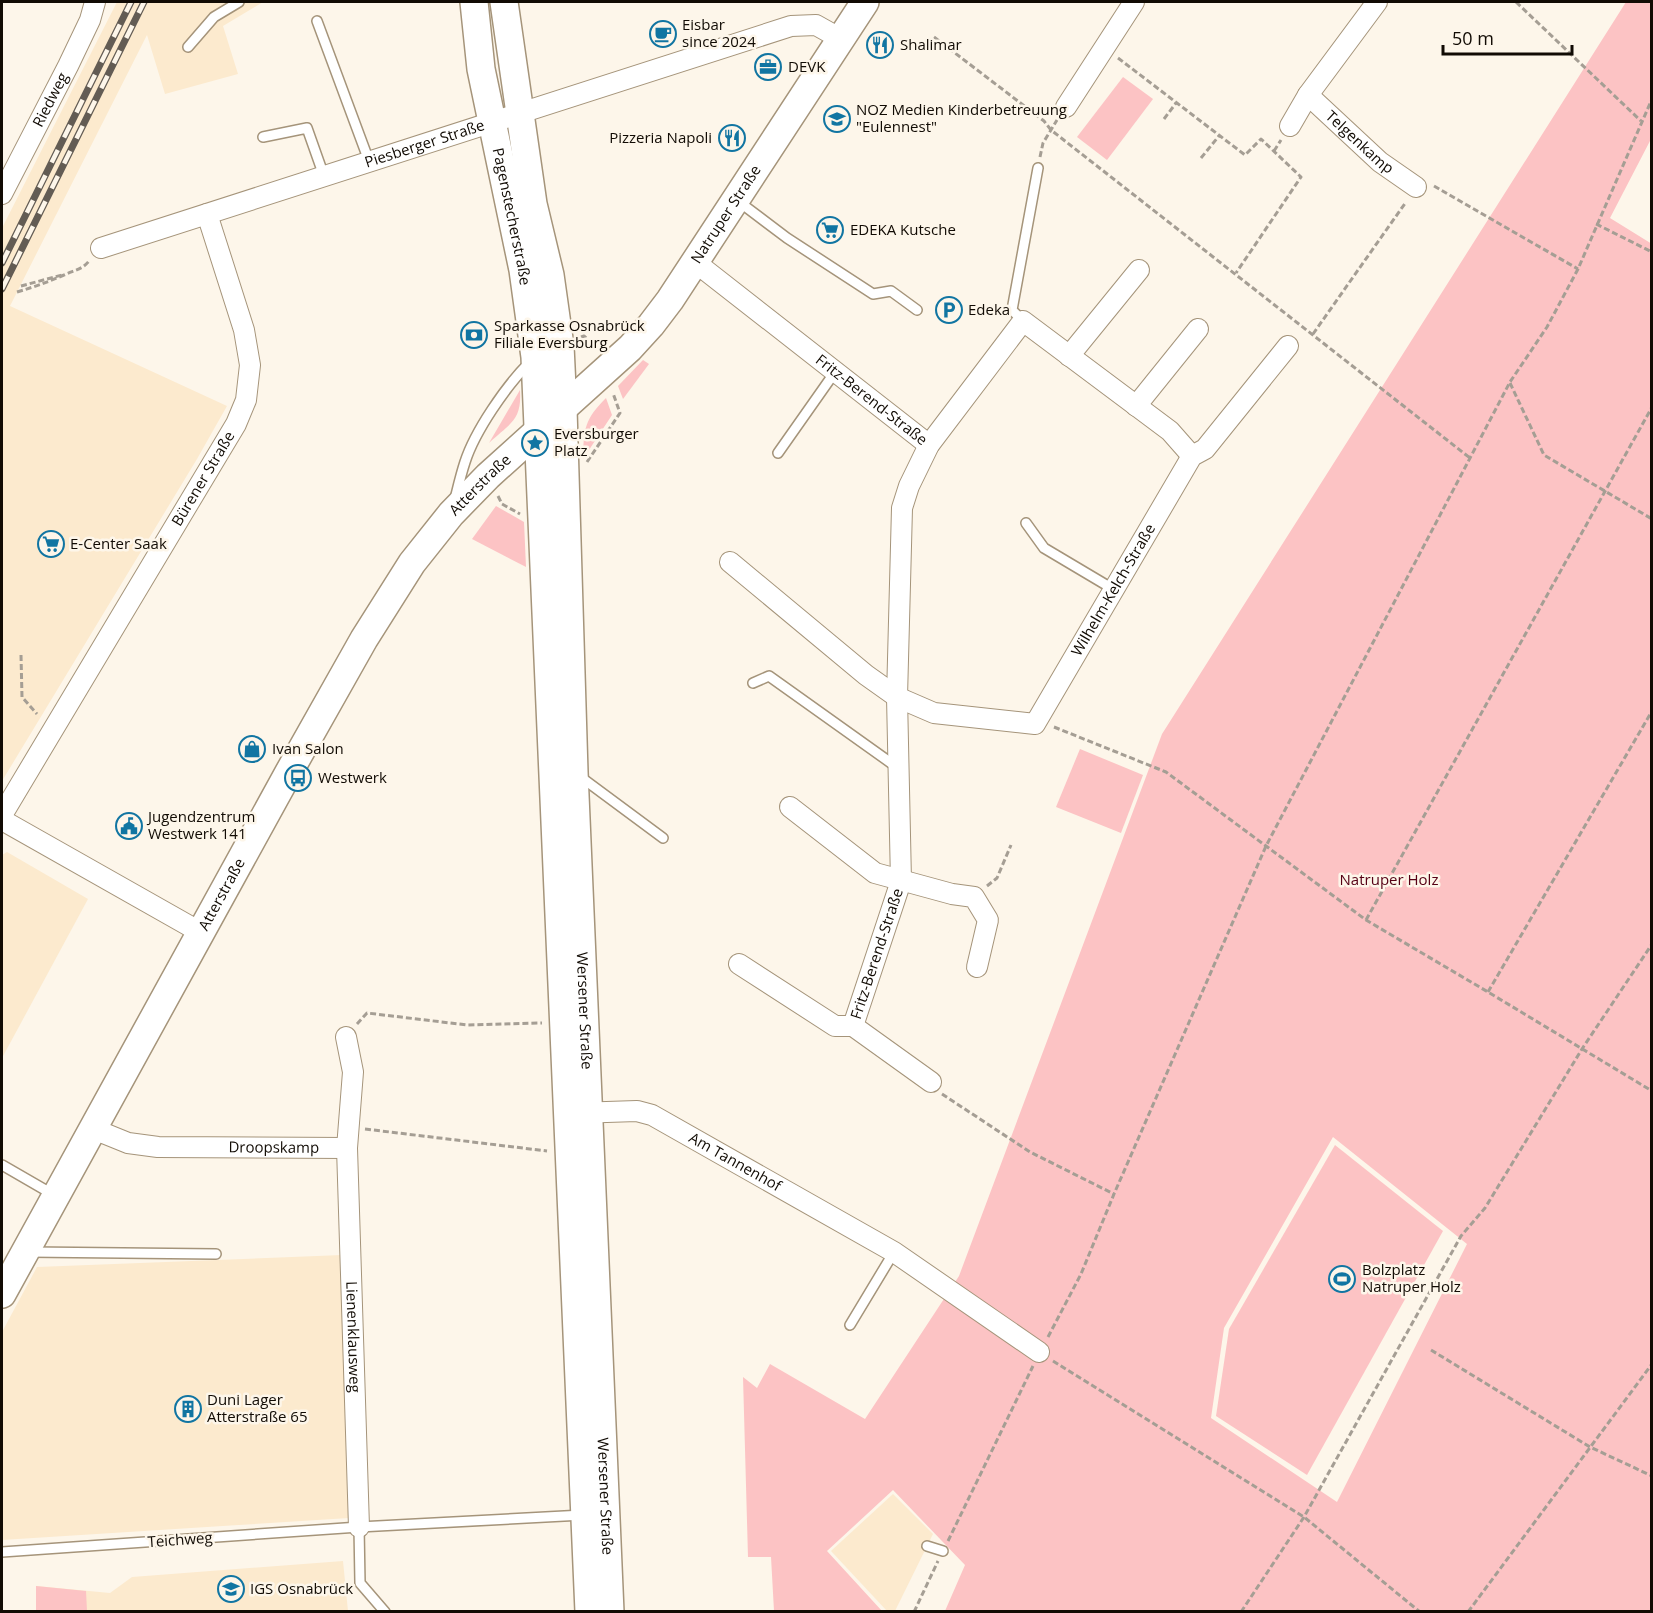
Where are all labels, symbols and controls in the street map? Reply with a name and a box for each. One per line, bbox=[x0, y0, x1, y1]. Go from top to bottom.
place label: Eisbar since 2024 bbox=[682, 14, 756, 51]
scale bar bbox=[1443, 18, 1572, 56]
cafe icon: Eisbar since 2024 bbox=[648, 19, 678, 49]
text: 50 m bbox=[1452, 26, 1494, 50]
restaurant icon: Shalimar bbox=[865, 30, 895, 60]
place label: Shalimar bbox=[900, 34, 962, 54]
office icon: DEVK bbox=[753, 52, 783, 82]
place label: DEVK bbox=[788, 56, 826, 76]
street label: Riedweg bbox=[27, 69, 72, 130]
place label: NOZ Medien Kinderbetreuung "Eulennest" bbox=[856, 99, 1067, 136]
school or university icon: NOZ Medien Kinderbetreuung "Eulennest" bbox=[822, 104, 852, 134]
street label: Telgenkamp bbox=[1322, 105, 1398, 178]
street label: Piesberger Straße bbox=[362, 114, 487, 172]
restaurant icon: Pizzeria Napoli bbox=[717, 123, 747, 153]
place label: Pizzeria Napoli bbox=[609, 127, 712, 147]
street label: Pagenstecherstraße bbox=[489, 146, 536, 286]
street label: Natruper Straße bbox=[686, 161, 765, 267]
supermarket icon: EDEKA Kutsche bbox=[815, 215, 845, 245]
place label: EDEKA Kutsche bbox=[850, 219, 956, 239]
parking icon: Edeka bbox=[934, 295, 964, 325]
place label: Edeka bbox=[968, 299, 1010, 319]
place label: Sparkasse Osnabrück Filiale Eversburg bbox=[494, 315, 645, 352]
bank icon: Sparkasse Osnabrück Filiale Eversburg bbox=[459, 320, 489, 350]
street label: Fritz-Berend-Straße bbox=[812, 349, 932, 449]
place label: Eversburger Platz bbox=[554, 423, 639, 460]
street label: Bürener Straße bbox=[166, 427, 239, 529]
place icon: Eversburger Platz bbox=[520, 428, 550, 458]
street label: Atterstraße bbox=[444, 449, 515, 519]
street label: Wilhelm-Kelch-Straße bbox=[1066, 520, 1159, 659]
supermarket icon: E-Center Saak bbox=[36, 529, 66, 559]
place label: E-Center Saak bbox=[70, 533, 167, 553]
shop icon: Ivan Salon bbox=[237, 734, 267, 764]
place label: Ivan Salon bbox=[272, 738, 344, 758]
bus stop icon: Westwerk bbox=[283, 763, 313, 793]
place label: Westwerk bbox=[318, 767, 387, 787]
place label: Jugendzentrum Westwerk 141 bbox=[146, 806, 255, 843]
public building icon: Jugendzentrum Westwerk 141 bbox=[114, 811, 144, 841]
street label: Atterstraße bbox=[193, 854, 249, 934]
park label: Natruper Holz bbox=[1340, 869, 1438, 889]
street label: Fritz-Berend-Straße bbox=[845, 886, 907, 1022]
street label: Wersener Straße bbox=[573, 952, 598, 1070]
street label: Am Tannenhof bbox=[686, 1127, 786, 1196]
street label: Droopskamp bbox=[228, 1136, 319, 1157]
place label: Bolzplatz Natruper Holz bbox=[1362, 1259, 1461, 1296]
sports icon: Bolzplatz Natruper Holz bbox=[1327, 1264, 1357, 1294]
street label: Lienenklausweg bbox=[342, 1281, 366, 1393]
place label: Duni Lager Atterstraße 65 bbox=[207, 1389, 308, 1426]
building icon: Duni Lager Atterstraße 65 bbox=[173, 1394, 203, 1424]
street label: Wersener Straße bbox=[594, 1437, 619, 1555]
street label: Teichweg bbox=[147, 1527, 213, 1551]
school or university icon: IGS Osnabrück bbox=[216, 1574, 246, 1604]
place label: IGS Osnabrück bbox=[250, 1578, 353, 1598]

